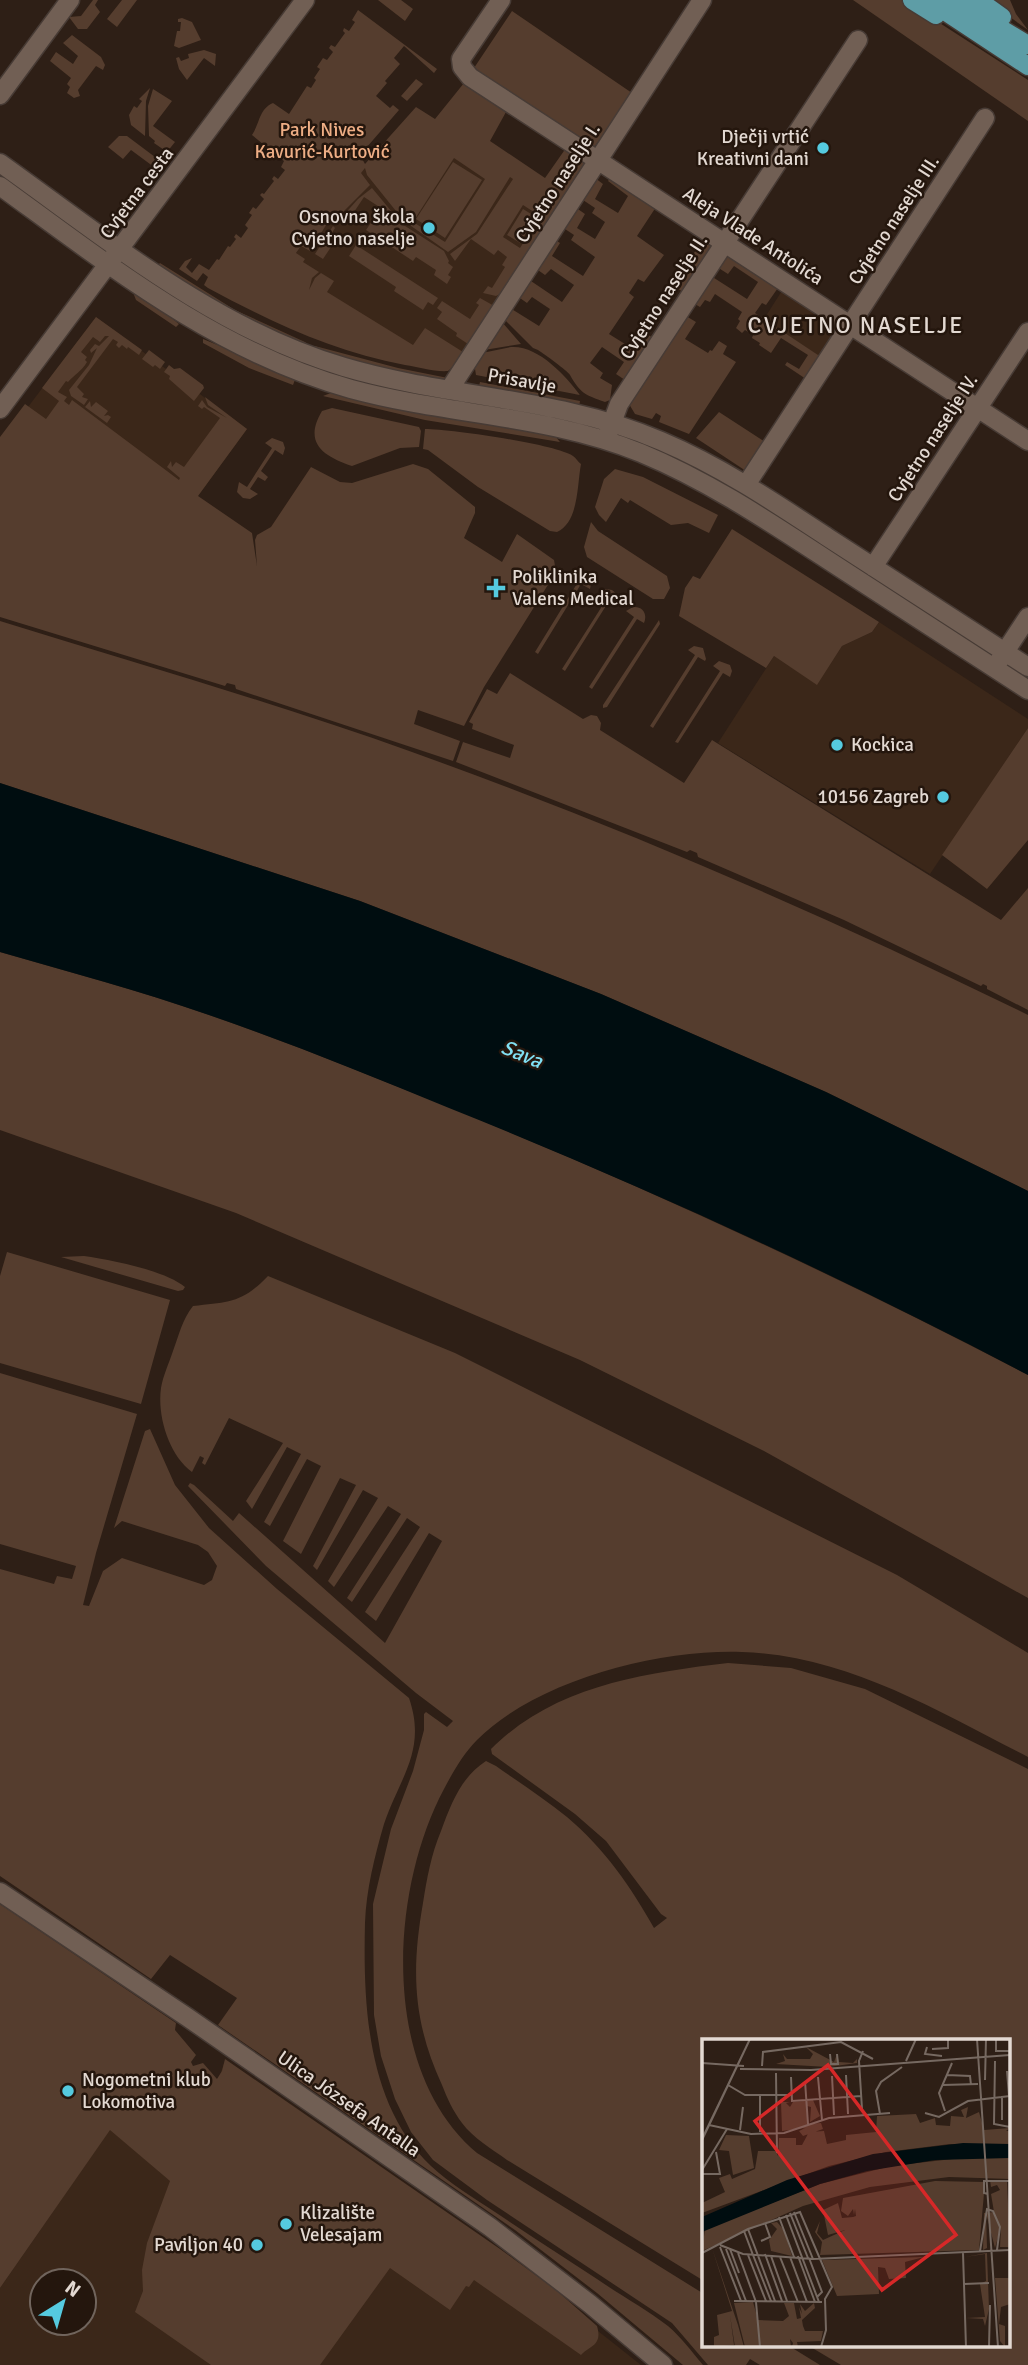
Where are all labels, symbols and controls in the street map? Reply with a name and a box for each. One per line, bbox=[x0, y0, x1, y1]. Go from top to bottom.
park label: Park Nives Kavurić-Kurtović bbox=[254, 118, 390, 164]
street label: Cvjetno naselje I. bbox=[510, 118, 606, 248]
place label: Dječji vrtić Kreativni dani bbox=[697, 125, 809, 171]
marker: Dječji vrtić Kreativni dani bbox=[815, 140, 831, 156]
street label: Cvjetna cesta bbox=[95, 143, 179, 243]
street label: Cvjetno naselje III. bbox=[843, 151, 945, 289]
street label: Aleja Vlade Antolića bbox=[678, 182, 828, 290]
place label: Osnovna škola Cvjetno naselje bbox=[291, 205, 415, 251]
marker: Osnovna škola Cvjetno naselje bbox=[421, 220, 437, 236]
street label: Cvjetno naselje II. bbox=[615, 230, 713, 364]
district label: CVJETNO NASELJE bbox=[748, 311, 964, 340]
street label: Prisavlje bbox=[486, 363, 558, 399]
street label: Cvjetno naselje IV. bbox=[883, 370, 983, 506]
place label: Poliklinika Valens Medical bbox=[512, 565, 634, 611]
marker: Poliklinika Valens Medical bbox=[486, 578, 506, 598]
place label: Kockica bbox=[851, 733, 914, 757]
marker: Kockica bbox=[829, 737, 845, 753]
place label: 10156 Zagreb bbox=[817, 785, 929, 809]
marker: 10156 Zagreb bbox=[935, 789, 951, 805]
water label: Sava bbox=[498, 1034, 548, 1074]
inset map bbox=[702, 2039, 1010, 2348]
street label: Ulica Józsefa Antalla bbox=[273, 2046, 425, 2162]
place label: Nogometni klub Lokomotiva bbox=[82, 2068, 211, 2114]
marker: Nogometni klub Lokomotiva bbox=[60, 2083, 76, 2099]
place label: Klizalište Velesajam bbox=[300, 2201, 382, 2247]
marker: Klizalište Velesajam bbox=[278, 2216, 294, 2232]
place label: Paviljon 40 bbox=[154, 2233, 243, 2257]
marker: Paviljon 40 bbox=[249, 2237, 265, 2253]
north arrow bbox=[28, 2267, 98, 2337]
text: N bbox=[60, 2276, 85, 2303]

